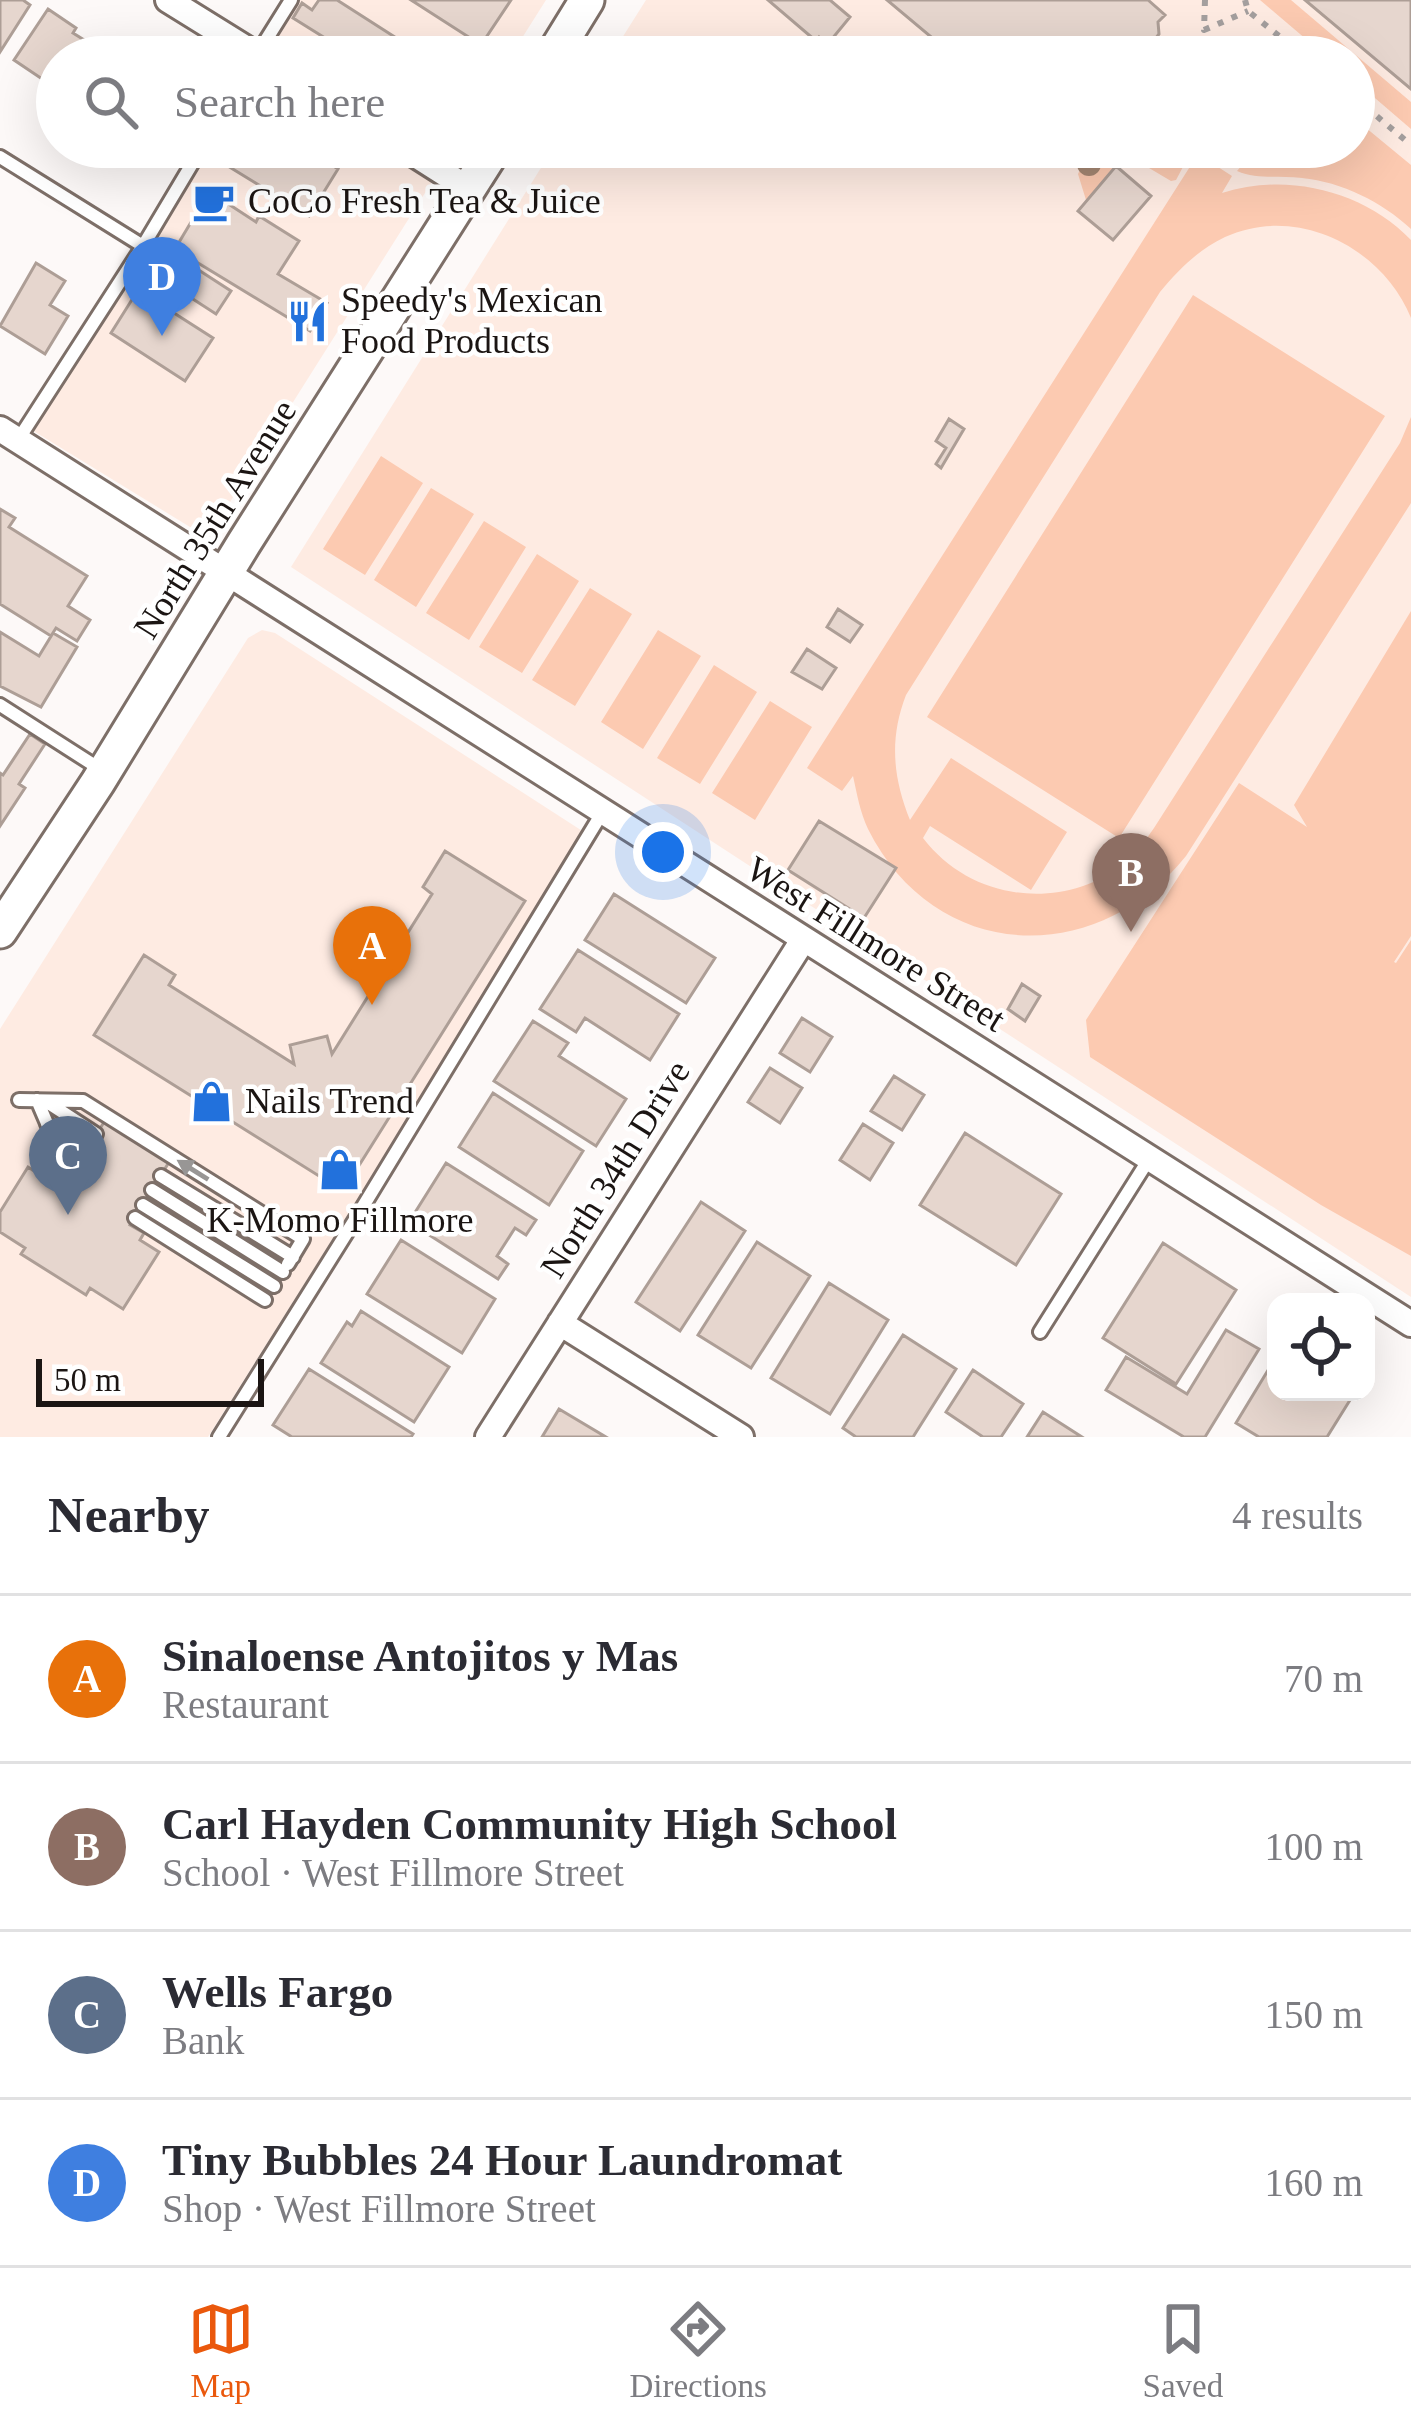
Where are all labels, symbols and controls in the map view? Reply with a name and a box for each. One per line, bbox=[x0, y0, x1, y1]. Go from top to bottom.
search box bbox=[36, 36, 1375, 168]
icon: search bbox=[78, 69, 144, 135]
text: Search here bbox=[174, 77, 385, 127]
cafe icon: CoCo Fresh Tea & Juice bbox=[191, 178, 237, 224]
place label: CoCo Fresh Tea & Juice bbox=[248, 181, 601, 221]
pin: D bbox=[123, 237, 201, 336]
place label: Speedy's Mexican Food Products bbox=[341, 280, 602, 361]
restaurant icon: Speedy's Mexican Food Products bbox=[284, 298, 330, 344]
street label: North 35th Avenue bbox=[126, 393, 304, 645]
your location bbox=[633, 822, 693, 882]
pin: B bbox=[1092, 833, 1170, 932]
street label: West Fillmore Street bbox=[739, 848, 1013, 1040]
pin: A bbox=[333, 906, 411, 1005]
street label: North 34th Drive bbox=[532, 1053, 698, 1285]
shop icon: Nails Trend bbox=[188, 1078, 234, 1124]
place label: Nails Trend bbox=[245, 1081, 414, 1121]
pin: C bbox=[29, 1116, 107, 1215]
shop icon: K-Momo Fillmore bbox=[317, 1147, 363, 1193]
one-way arrow bbox=[177, 1160, 210, 1182]
place label: K-Momo Fillmore bbox=[207, 1200, 474, 1240]
map controls bbox=[1267, 1293, 1375, 1401]
button: locate bbox=[1267, 1293, 1375, 1401]
scale bar bbox=[36, 1353, 264, 1406]
text: 50 m bbox=[54, 1362, 121, 1398]
text: Nearby bbox=[48, 1487, 209, 1543]
text: 4 results bbox=[1232, 1494, 1363, 1537]
text: Sinaloense Antojitos y Mas bbox=[162, 1631, 678, 1681]
text: A bbox=[73, 1657, 101, 1700]
text: 70 m bbox=[1284, 1657, 1363, 1700]
text: Restaurant bbox=[162, 1683, 329, 1726]
text: Carl Hayden Community High School bbox=[162, 1799, 897, 1849]
text: B bbox=[74, 1825, 100, 1868]
text: 100 m bbox=[1264, 1825, 1363, 1868]
text: School · West Fillmore Street bbox=[162, 1851, 624, 1894]
text: Wells Fargo bbox=[162, 1967, 393, 2017]
text: C bbox=[73, 1993, 101, 2036]
text: 150 m bbox=[1264, 1993, 1363, 2036]
text: Bank bbox=[162, 2019, 244, 2062]
text: Tiny Bubbles 24 Hour Laundromat bbox=[162, 2135, 842, 2185]
text: D bbox=[73, 2161, 101, 2204]
text: 160 m bbox=[1264, 2161, 1363, 2204]
text: Shop · West Fillmore Street bbox=[162, 2187, 596, 2230]
tab: Map bbox=[188, 2296, 254, 2405]
tab: Directions bbox=[629, 2296, 767, 2405]
tab: Saved bbox=[1143, 2296, 1223, 2405]

